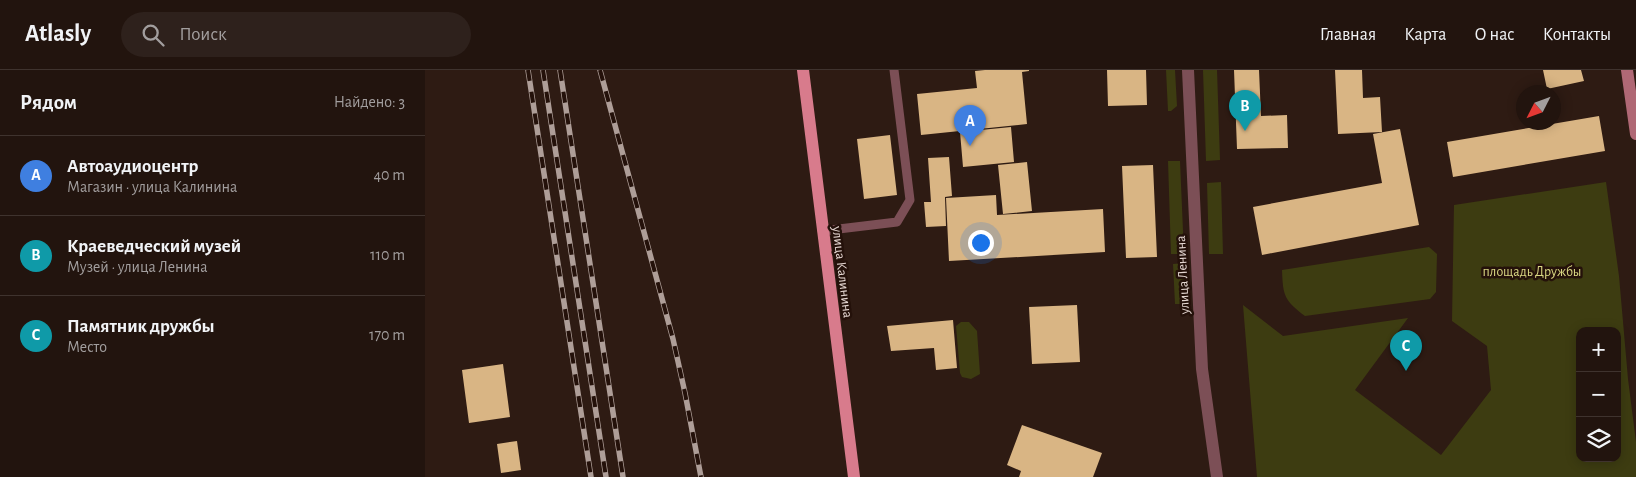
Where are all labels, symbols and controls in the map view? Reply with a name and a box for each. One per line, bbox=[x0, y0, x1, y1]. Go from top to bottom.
search box bbox=[121, 12, 471, 57]
icon: search bbox=[139, 21, 167, 49]
text: Atlasly bbox=[25, 22, 91, 46]
text: Поиск bbox=[179, 25, 227, 44]
text: Главная bbox=[1320, 26, 1376, 44]
text: Карта bbox=[1404, 26, 1446, 44]
text: О нас bbox=[1474, 26, 1515, 44]
text: Контакты bbox=[1543, 26, 1611, 44]
north arrow bbox=[1516, 85, 1561, 130]
pin: B bbox=[1229, 90, 1261, 131]
text: Рядом bbox=[20, 92, 77, 113]
text: Найдено: 3 bbox=[334, 94, 405, 110]
pin: A bbox=[954, 105, 986, 146]
text: Автоаудиоцентр bbox=[67, 157, 198, 176]
text: A bbox=[31, 167, 41, 183]
text: 40 m bbox=[373, 167, 405, 183]
text: Магазин · улица Калинина bbox=[67, 179, 237, 195]
street label: улица Калинина bbox=[829, 224, 855, 319]
your location bbox=[968, 230, 994, 256]
street label: улица Ленина bbox=[1174, 235, 1192, 316]
text: Краеведческий музей bbox=[67, 237, 241, 256]
text: B bbox=[31, 247, 41, 263]
text: 110 m bbox=[370, 247, 405, 263]
text: Музей · улица Ленина bbox=[67, 259, 208, 275]
park label: площадь Дружбы bbox=[1483, 265, 1581, 279]
text: Памятник дружбы bbox=[67, 317, 214, 336]
text: C bbox=[32, 327, 40, 343]
text: 170 m bbox=[369, 327, 405, 343]
map controls bbox=[1576, 327, 1621, 462]
button: + bbox=[1576, 327, 1621, 372]
pin: C bbox=[1390, 330, 1422, 371]
text: Место bbox=[67, 339, 107, 355]
button: − bbox=[1576, 372, 1621, 417]
button: layers bbox=[1576, 417, 1621, 462]

